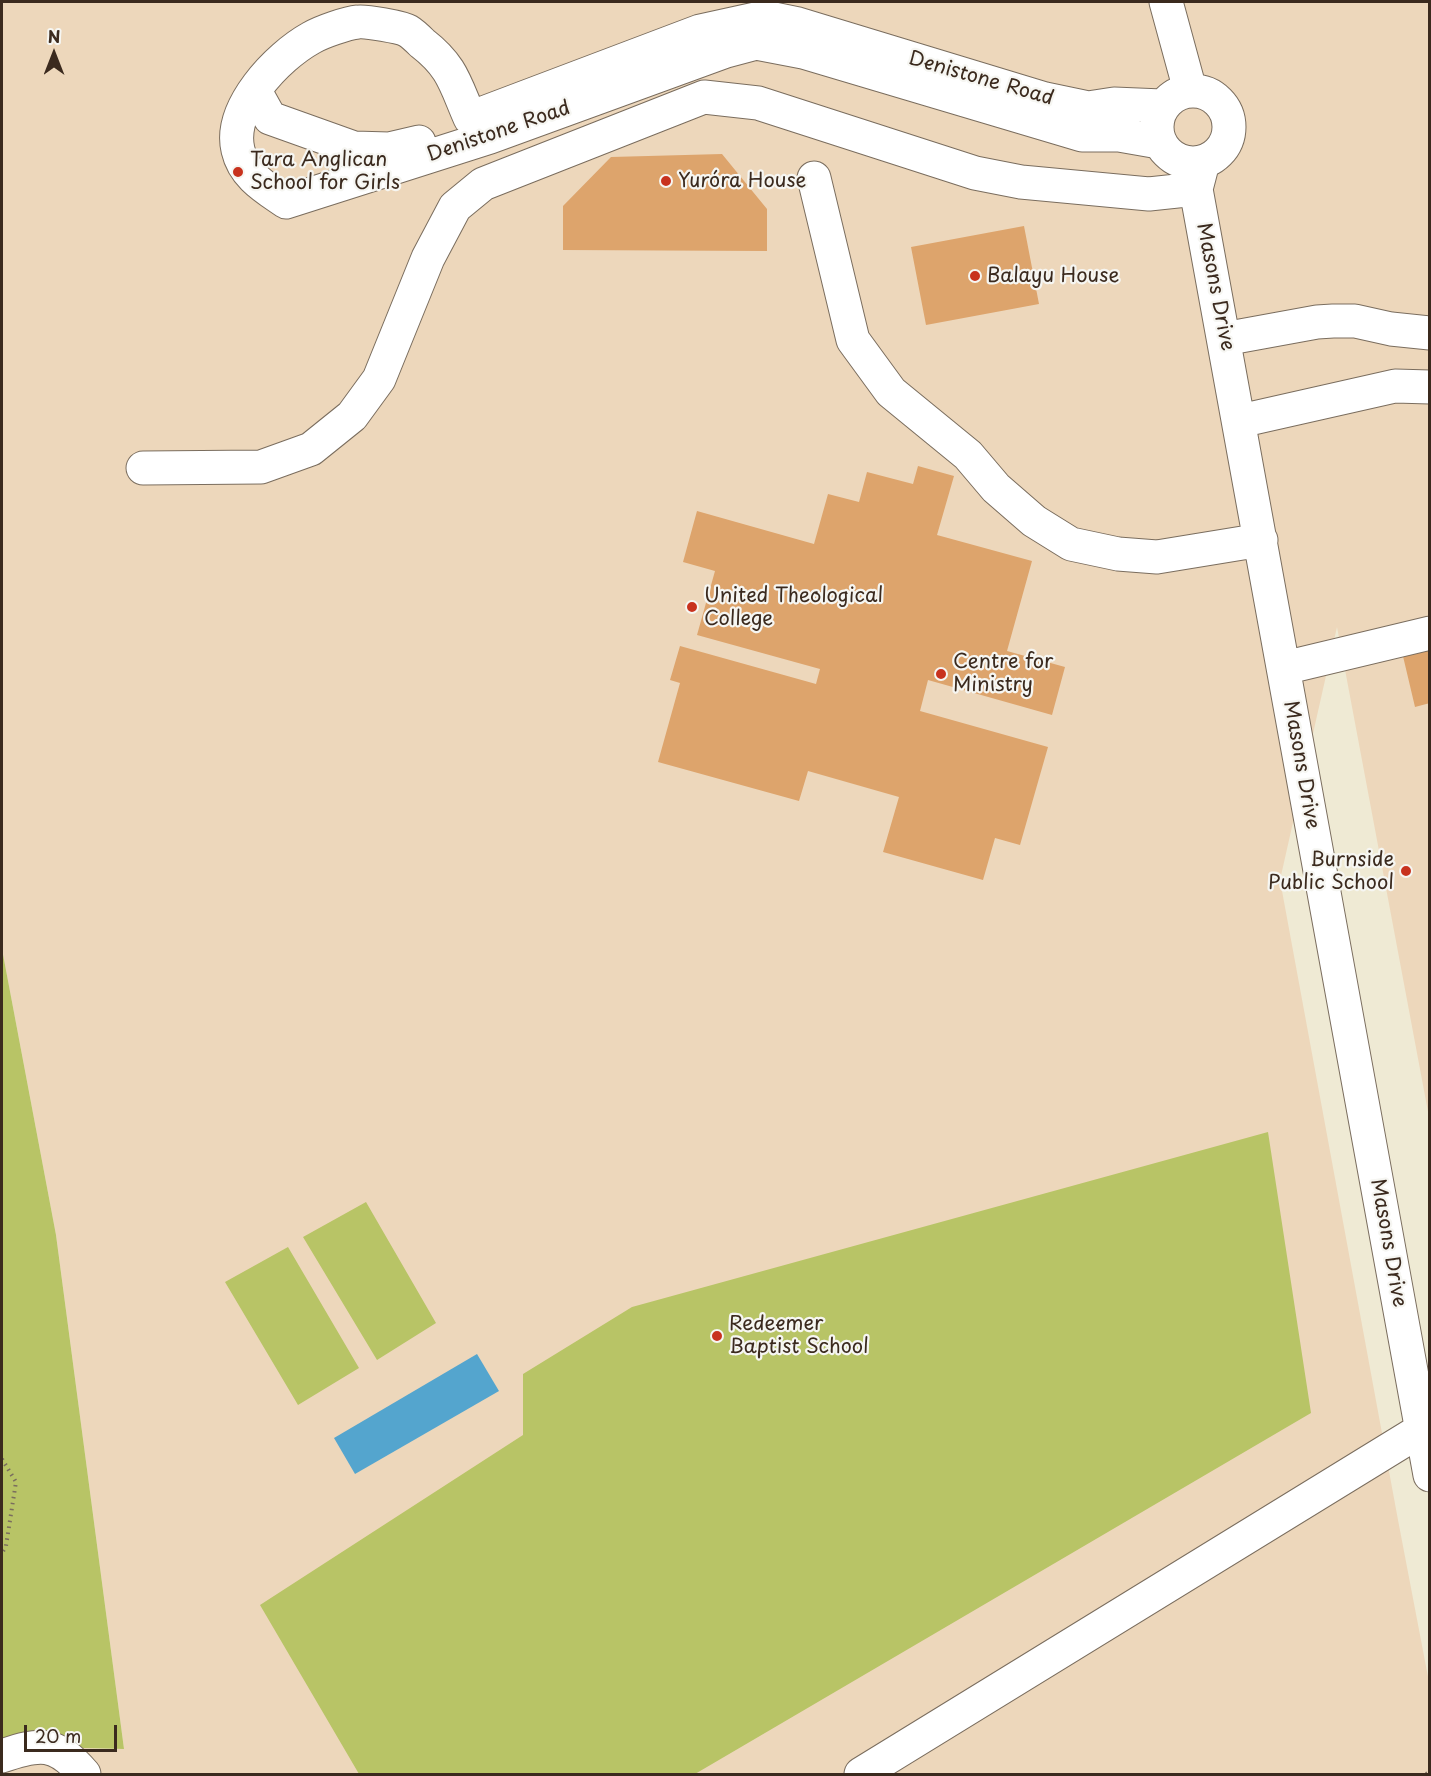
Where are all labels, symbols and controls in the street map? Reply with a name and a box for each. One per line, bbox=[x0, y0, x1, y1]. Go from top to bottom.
north arrow bbox=[24, 24, 84, 84]
text: N bbox=[48, 24, 60, 48]
street label: Denistone Road bbox=[906, 47, 1056, 111]
street label: Denistone Road bbox=[424, 96, 574, 168]
place label: Tara Anglican School for Girls bbox=[250, 148, 400, 195]
marker: Tara Anglican School for Girls bbox=[231, 165, 245, 179]
place label: Yuróra House bbox=[678, 169, 807, 193]
marker: Yuróra House bbox=[659, 174, 673, 188]
street label: Masons Drive bbox=[1191, 221, 1239, 353]
place label: Balayu House bbox=[987, 264, 1119, 288]
marker: Balayu House bbox=[968, 269, 982, 283]
place label: United Theological College bbox=[704, 584, 883, 631]
marker: United Theological College bbox=[685, 600, 699, 614]
place label: Centre for Ministry bbox=[953, 650, 1053, 697]
marker: Centre for Ministry bbox=[934, 667, 948, 681]
street label: Masons Drive bbox=[1278, 699, 1324, 831]
place label: Burnside Public School bbox=[1268, 848, 1394, 895]
marker: Burnside Public School bbox=[1399, 864, 1413, 878]
street label: Masons Drive bbox=[1365, 1177, 1411, 1309]
place label: Redeemer Baptist School bbox=[729, 1312, 869, 1359]
marker: Redeemer Baptist School bbox=[710, 1329, 724, 1343]
scale bar bbox=[27, 1713, 120, 1751]
text: 20 m bbox=[35, 1722, 81, 1749]

